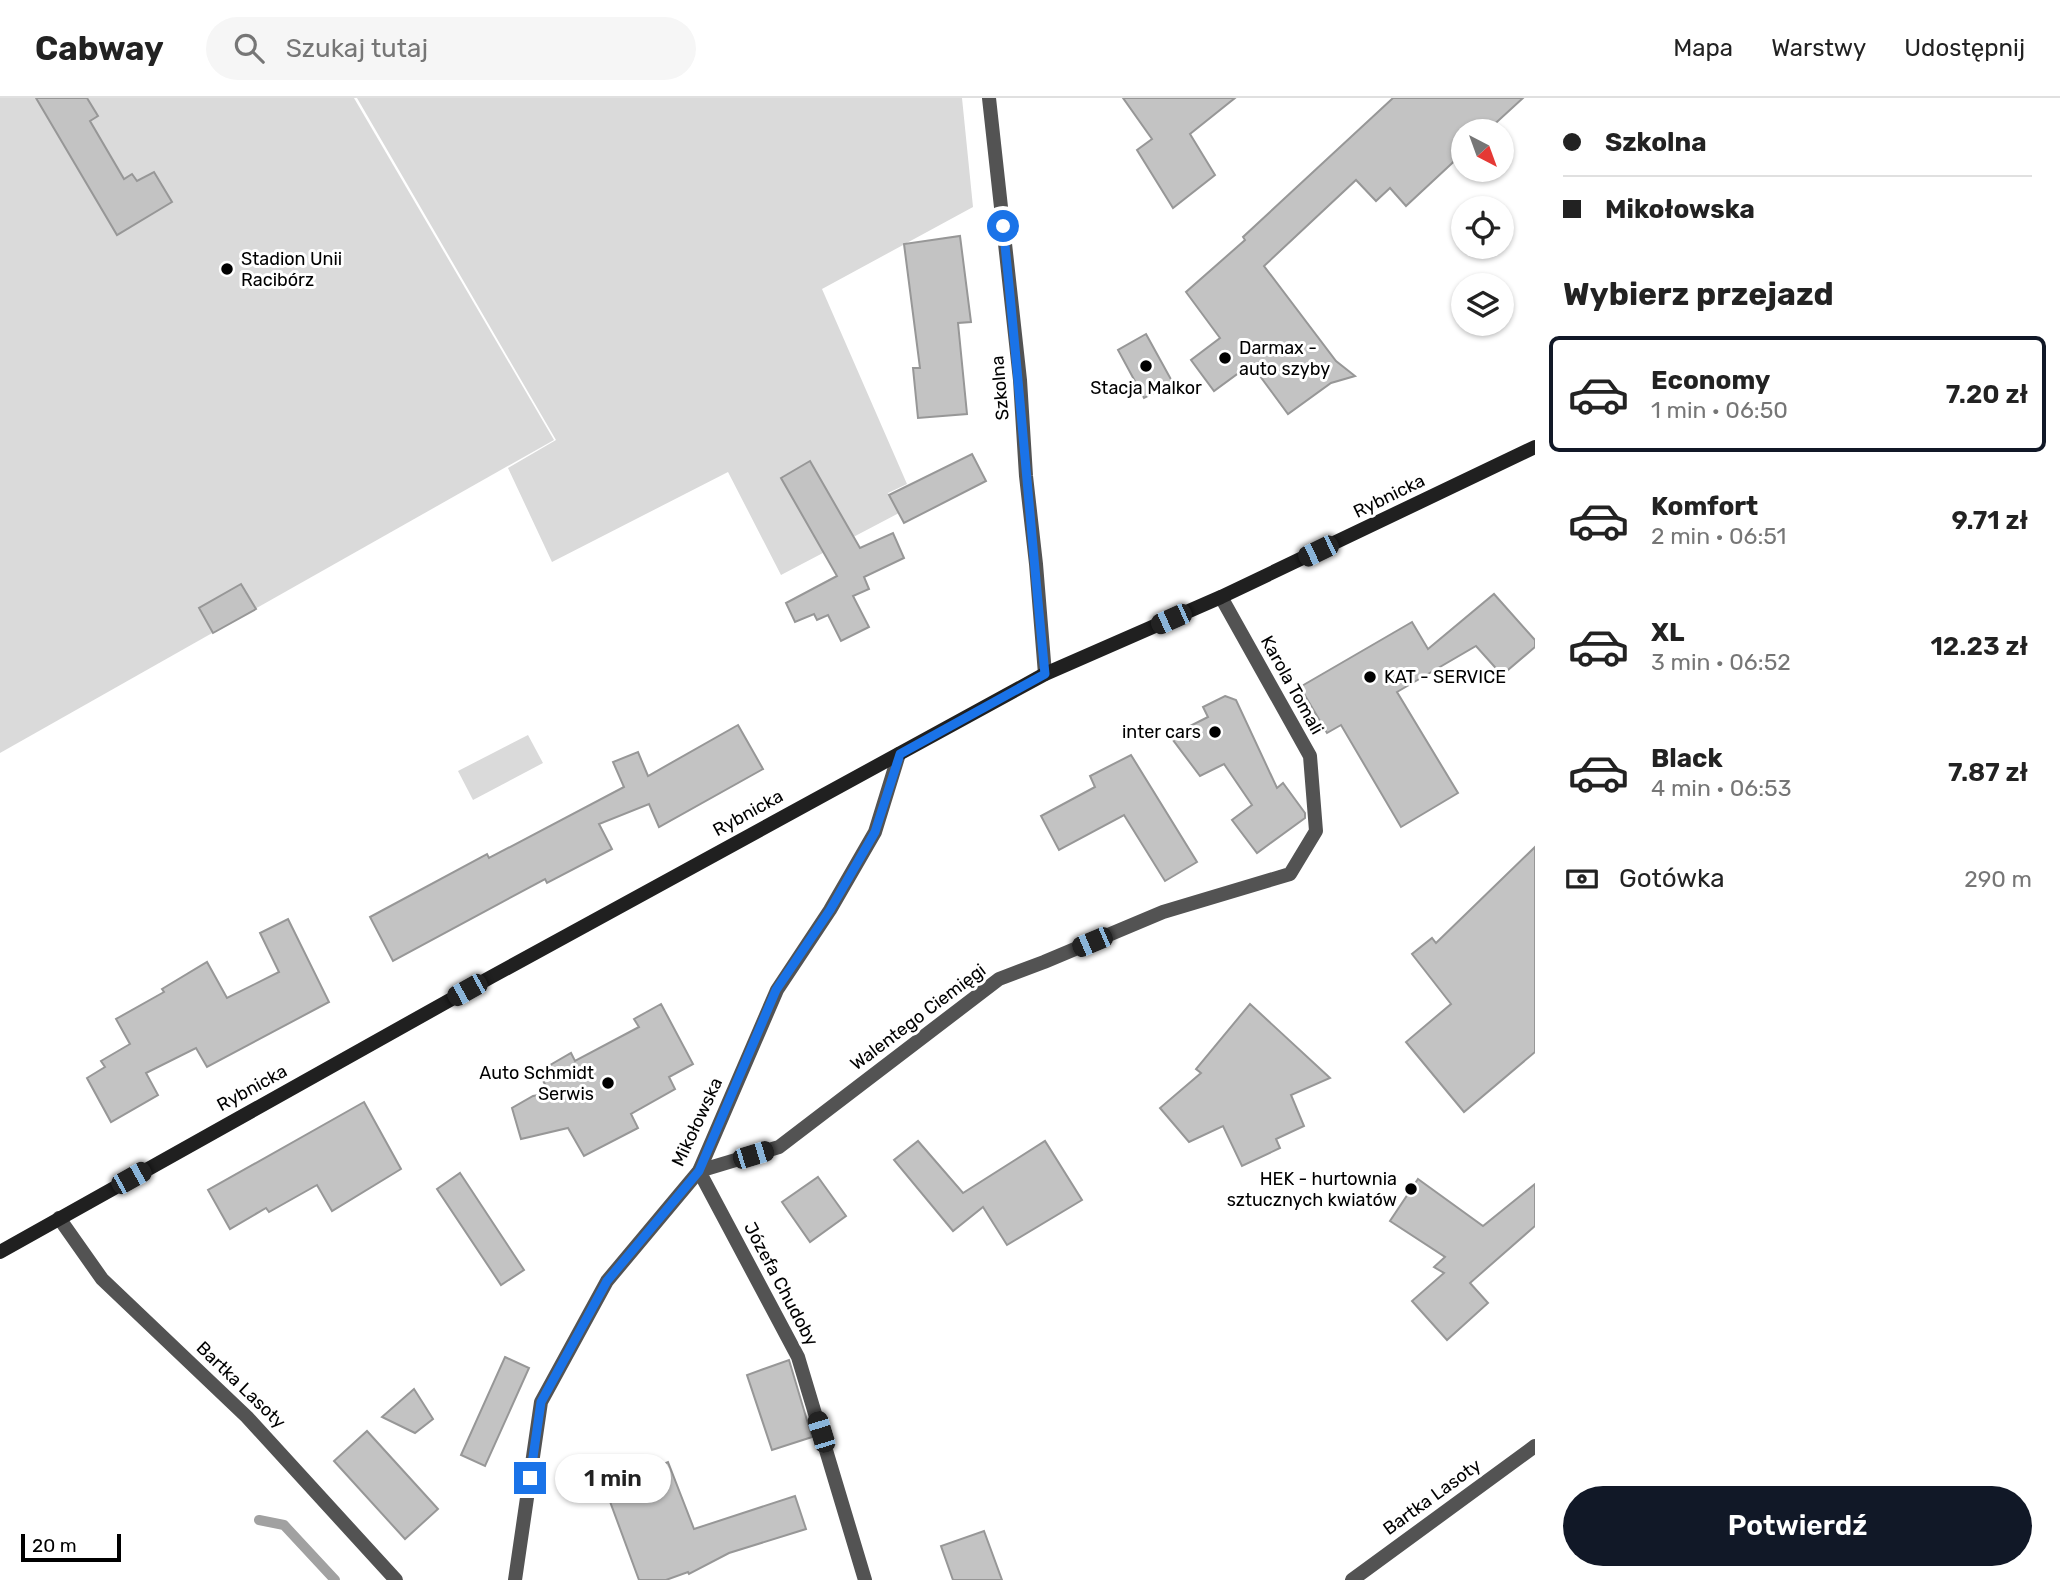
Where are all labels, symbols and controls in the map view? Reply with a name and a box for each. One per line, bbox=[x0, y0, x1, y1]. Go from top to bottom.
search box bbox=[206, 17, 696, 80]
text: Cabway bbox=[35, 29, 164, 68]
icon: search bbox=[230, 29, 268, 67]
text: Szukaj tutaj bbox=[286, 33, 428, 64]
text: Mapa bbox=[1673, 34, 1733, 62]
text: Warstwy bbox=[1771, 34, 1866, 62]
text: Udostępnij bbox=[1904, 34, 2025, 62]
north arrow bbox=[1451, 119, 1514, 182]
map controls bbox=[1451, 119, 1514, 336]
text: Szkolna bbox=[1605, 127, 1707, 158]
text: Mikołowska bbox=[1605, 194, 1755, 225]
button: locate bbox=[1451, 196, 1514, 259]
route start bbox=[987, 210, 1019, 242]
place label: Stadion Unii Racibórz bbox=[241, 248, 342, 291]
marker: Stadion Unii Racibórz bbox=[219, 261, 235, 277]
button: layers bbox=[1451, 273, 1514, 336]
text: Wybierz przejazd bbox=[1563, 275, 1834, 313]
place label: Darmax - auto szyby bbox=[1239, 337, 1330, 380]
marker: Darmax - auto szyby bbox=[1217, 350, 1233, 366]
street label: Szkolna bbox=[986, 355, 1014, 421]
marker: Stacja Malkor bbox=[1138, 358, 1154, 374]
icon: car bbox=[1567, 363, 1630, 426]
text: Economy bbox=[1651, 365, 1770, 396]
place label: Stacja Malkor bbox=[1090, 377, 1202, 399]
text: 7.20 zł bbox=[1946, 379, 2028, 410]
text: 1 min · 06:50 bbox=[1651, 396, 1788, 424]
street label: Rybnicka bbox=[1350, 469, 1428, 523]
icon: car bbox=[1567, 489, 1630, 552]
text: Komfort bbox=[1651, 491, 1758, 522]
text: 9.71 zł bbox=[1951, 505, 2028, 536]
text: 2 min · 06:51 bbox=[1651, 522, 1786, 550]
car bbox=[1295, 532, 1342, 570]
car bbox=[1148, 601, 1195, 637]
icon: car bbox=[1567, 615, 1630, 678]
text: XL bbox=[1651, 617, 1684, 648]
text: 12.23 zł bbox=[1930, 631, 2028, 662]
street label: Karola Tomali bbox=[1256, 632, 1328, 738]
text: 3 min · 06:52 bbox=[1651, 648, 1791, 676]
place label: KAT - SERVICE bbox=[1384, 666, 1506, 688]
marker: KAT - SERVICE bbox=[1362, 669, 1378, 685]
place label: inter cars bbox=[1122, 721, 1201, 743]
marker: inter cars bbox=[1207, 724, 1223, 740]
icon: car bbox=[1567, 741, 1630, 804]
text: Black bbox=[1651, 743, 1723, 774]
text: 7.87 zł bbox=[1948, 757, 2028, 788]
text: 4 min · 06:53 bbox=[1651, 774, 1792, 802]
street label: Rybnicka bbox=[709, 785, 787, 841]
icon: cash bbox=[1563, 860, 1601, 898]
text: Gotówka bbox=[1619, 863, 1725, 894]
text: 290 m bbox=[1964, 865, 2032, 893]
car bbox=[1069, 924, 1116, 960]
street label: Walentego Ciemięgi bbox=[846, 959, 990, 1075]
car bbox=[444, 971, 491, 1009]
street label: Rybnicka bbox=[213, 1060, 291, 1116]
place label: Auto Schmidt Serwis bbox=[479, 1062, 594, 1105]
street label: Mikołowska bbox=[667, 1074, 727, 1170]
marker: Auto Schmidt Serwis bbox=[600, 1075, 616, 1091]
car bbox=[730, 1139, 777, 1171]
car bbox=[108, 1159, 155, 1197]
place label: HEK - hurtownia sztucznych kwiatów bbox=[1227, 1168, 1397, 1211]
marker: HEK - hurtownia sztucznych kwiatów bbox=[1403, 1181, 1419, 1197]
street label: Józefa Chudoby bbox=[739, 1218, 823, 1350]
street label: Bartka Lasoty bbox=[192, 1337, 290, 1433]
car bbox=[805, 1409, 838, 1455]
callout: 1 min bbox=[554, 1454, 670, 1502]
street label: Bartka Lasoty bbox=[1379, 1454, 1485, 1540]
route end bbox=[514, 1462, 546, 1494]
text: 1 min bbox=[584, 1464, 642, 1492]
button: Potwierdź bbox=[1563, 1486, 2032, 1566]
scale bar bbox=[21, 1531, 121, 1563]
text: 20 m bbox=[32, 1534, 77, 1557]

